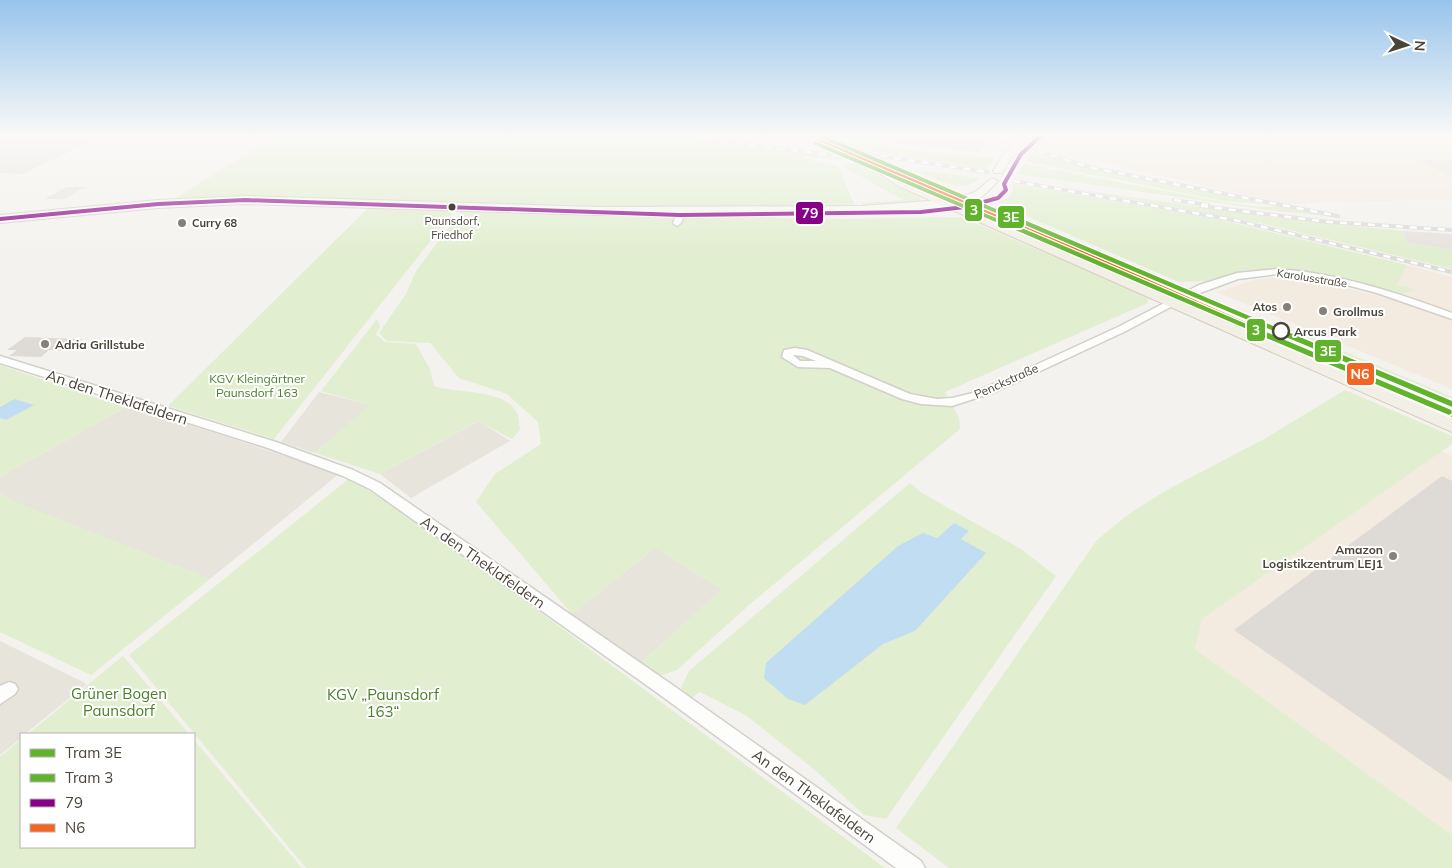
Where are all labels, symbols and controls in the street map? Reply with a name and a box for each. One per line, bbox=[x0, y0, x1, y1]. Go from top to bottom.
north arrow bbox=[1382, 20, 1432, 70]
text: N bbox=[1411, 40, 1429, 52]
line badge: 3 bbox=[964, 198, 983, 222]
line badge: 79 bbox=[795, 201, 824, 225]
text: 3 bbox=[970, 201, 978, 219]
marker: Paunsdorf, Friedhof bbox=[447, 202, 457, 212]
text: 79 bbox=[802, 204, 818, 222]
line badge: 3E bbox=[997, 205, 1025, 229]
text: 3E bbox=[1003, 208, 1019, 226]
place label: Paunsdorf, Friedhof bbox=[425, 214, 479, 242]
place label: Curry 68 bbox=[192, 216, 238, 230]
marker: Curry 68 bbox=[176, 217, 188, 229]
street label: Karolusstraße bbox=[1276, 266, 1348, 290]
place label: Atos bbox=[1253, 300, 1277, 314]
marker: Atos bbox=[1281, 301, 1293, 313]
place label: Grollmus bbox=[1333, 304, 1384, 319]
marker: Grollmus bbox=[1317, 305, 1329, 317]
line badge: 3 bbox=[1246, 318, 1266, 342]
text: 3 bbox=[1252, 321, 1260, 339]
marker: Arcus Park bbox=[1272, 322, 1290, 340]
place label: Arcus Park bbox=[1294, 324, 1357, 339]
place label: Adria Grillstube bbox=[55, 337, 145, 352]
marker: Adria Grillstube bbox=[39, 338, 51, 350]
line badge: 3E bbox=[1314, 339, 1342, 363]
text: 3E bbox=[1320, 342, 1336, 360]
street label: Penckstraße bbox=[972, 360, 1040, 402]
line badge: N6 bbox=[1346, 362, 1375, 386]
street label: An den Theklafeldern bbox=[44, 365, 190, 429]
text: N6 bbox=[1351, 365, 1369, 383]
park label: KGV Kleingärtner Paunsdorf 163 bbox=[209, 371, 305, 400]
street label: An den Theklafeldern bbox=[417, 512, 549, 612]
place label: Amazon Logistikzentrum LEJ1 bbox=[1262, 542, 1383, 571]
marker: Amazon Logistikzentrum LEJ1 bbox=[1387, 550, 1399, 562]
park label: Grüner Bogen Paunsdorf bbox=[71, 684, 167, 720]
park label: KGV „Paunsdorf 163“ bbox=[327, 685, 440, 721]
legend bbox=[20, 733, 195, 848]
text: Tram 3E bbox=[65, 743, 122, 762]
street label: An den Theklafeldern bbox=[749, 745, 879, 847]
text: Tram 3 bbox=[65, 768, 113, 787]
text: 79 bbox=[65, 793, 83, 812]
text: N6 bbox=[65, 818, 85, 837]

